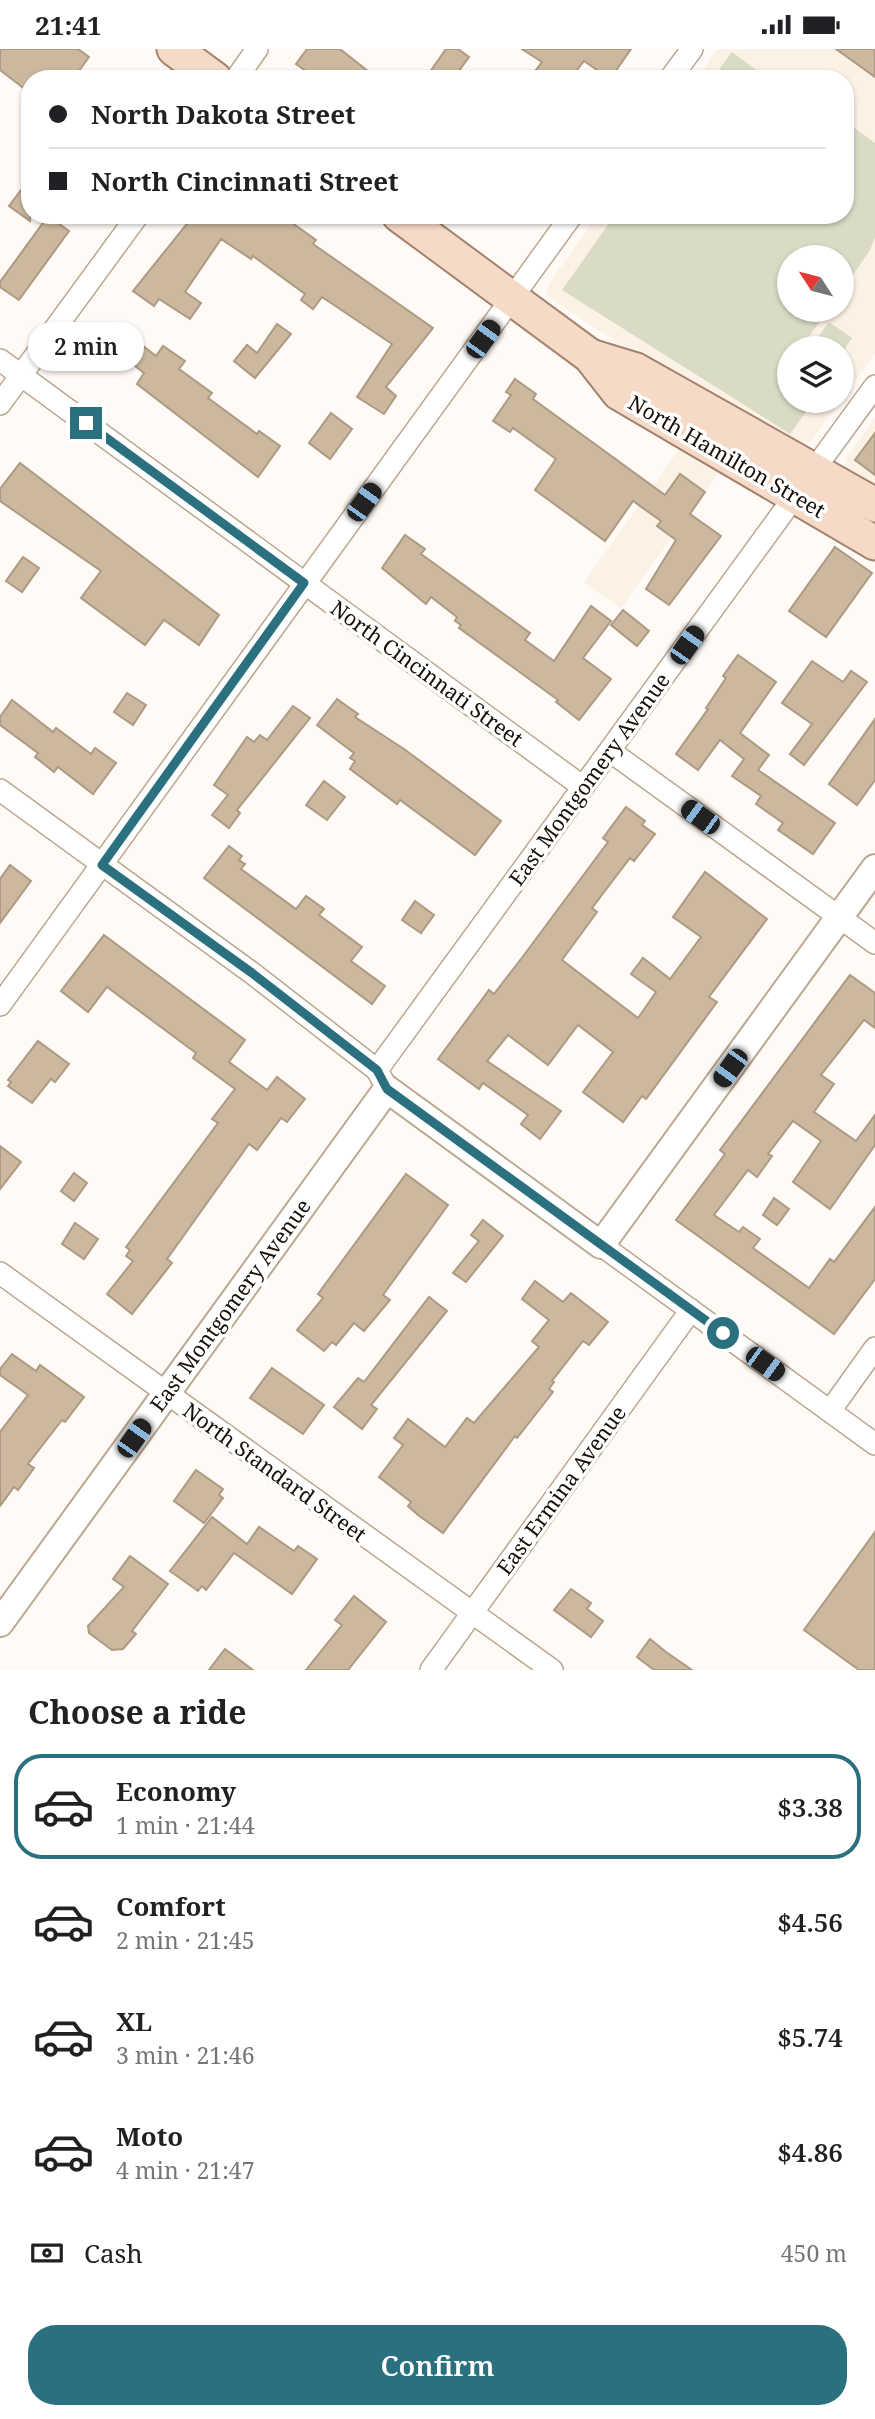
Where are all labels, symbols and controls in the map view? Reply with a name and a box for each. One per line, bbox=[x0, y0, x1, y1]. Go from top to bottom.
text: 21:41 bbox=[35, 7, 102, 43]
text: North Dakota Street bbox=[91, 96, 356, 132]
text: North Cincinnati Street bbox=[91, 163, 399, 199]
north arrow bbox=[777, 245, 854, 322]
map controls bbox=[777, 245, 854, 413]
car bbox=[463, 316, 504, 362]
callout: 2 min bbox=[28, 321, 144, 371]
text: 2 min bbox=[54, 330, 118, 362]
button: layers bbox=[777, 336, 854, 413]
street label: North Hamilton Street bbox=[623, 388, 831, 524]
route end bbox=[70, 407, 102, 439]
car bbox=[344, 479, 385, 525]
street label: North Cincinnati Street bbox=[325, 594, 529, 752]
car bbox=[667, 622, 708, 668]
street label: East Montgomery Avenue bbox=[502, 667, 676, 891]
car bbox=[677, 796, 724, 838]
car bbox=[710, 1045, 751, 1091]
street label: East Montgomery Avenue bbox=[143, 1193, 317, 1417]
route start bbox=[707, 1317, 739, 1349]
car bbox=[742, 1343, 789, 1385]
street label: North Standard Street bbox=[178, 1396, 372, 1548]
street label: East Ermina Avenue bbox=[490, 1400, 632, 1580]
car bbox=[114, 1415, 155, 1461]
text: Choose a ride bbox=[28, 1690, 247, 1733]
text: Economy bbox=[116, 1773, 236, 1809]
icon: car bbox=[32, 1775, 95, 1838]
text: $3.38 bbox=[777, 1789, 843, 1825]
text: 1 min · 21:44 bbox=[116, 1809, 254, 1841]
text: Comfort bbox=[116, 1888, 226, 1924]
icon: car bbox=[32, 1890, 95, 1953]
text: $4.56 bbox=[777, 1904, 843, 1940]
text: 2 min · 21:45 bbox=[116, 1924, 254, 1956]
text: XL bbox=[116, 2003, 152, 2039]
icon: car bbox=[32, 2005, 95, 2068]
text: $5.74 bbox=[777, 2019, 843, 2055]
text: 3 min · 21:46 bbox=[116, 2039, 254, 2071]
text: Moto bbox=[116, 2118, 183, 2154]
icon: car bbox=[32, 2120, 95, 2183]
text: $4.86 bbox=[777, 2134, 843, 2170]
text: 4 min · 21:47 bbox=[116, 2154, 254, 2186]
icon: cash bbox=[28, 2234, 66, 2272]
text: Cash bbox=[84, 2235, 143, 2271]
text: 450 m bbox=[781, 2237, 847, 2269]
button: Confirm bbox=[28, 2325, 847, 2405]

